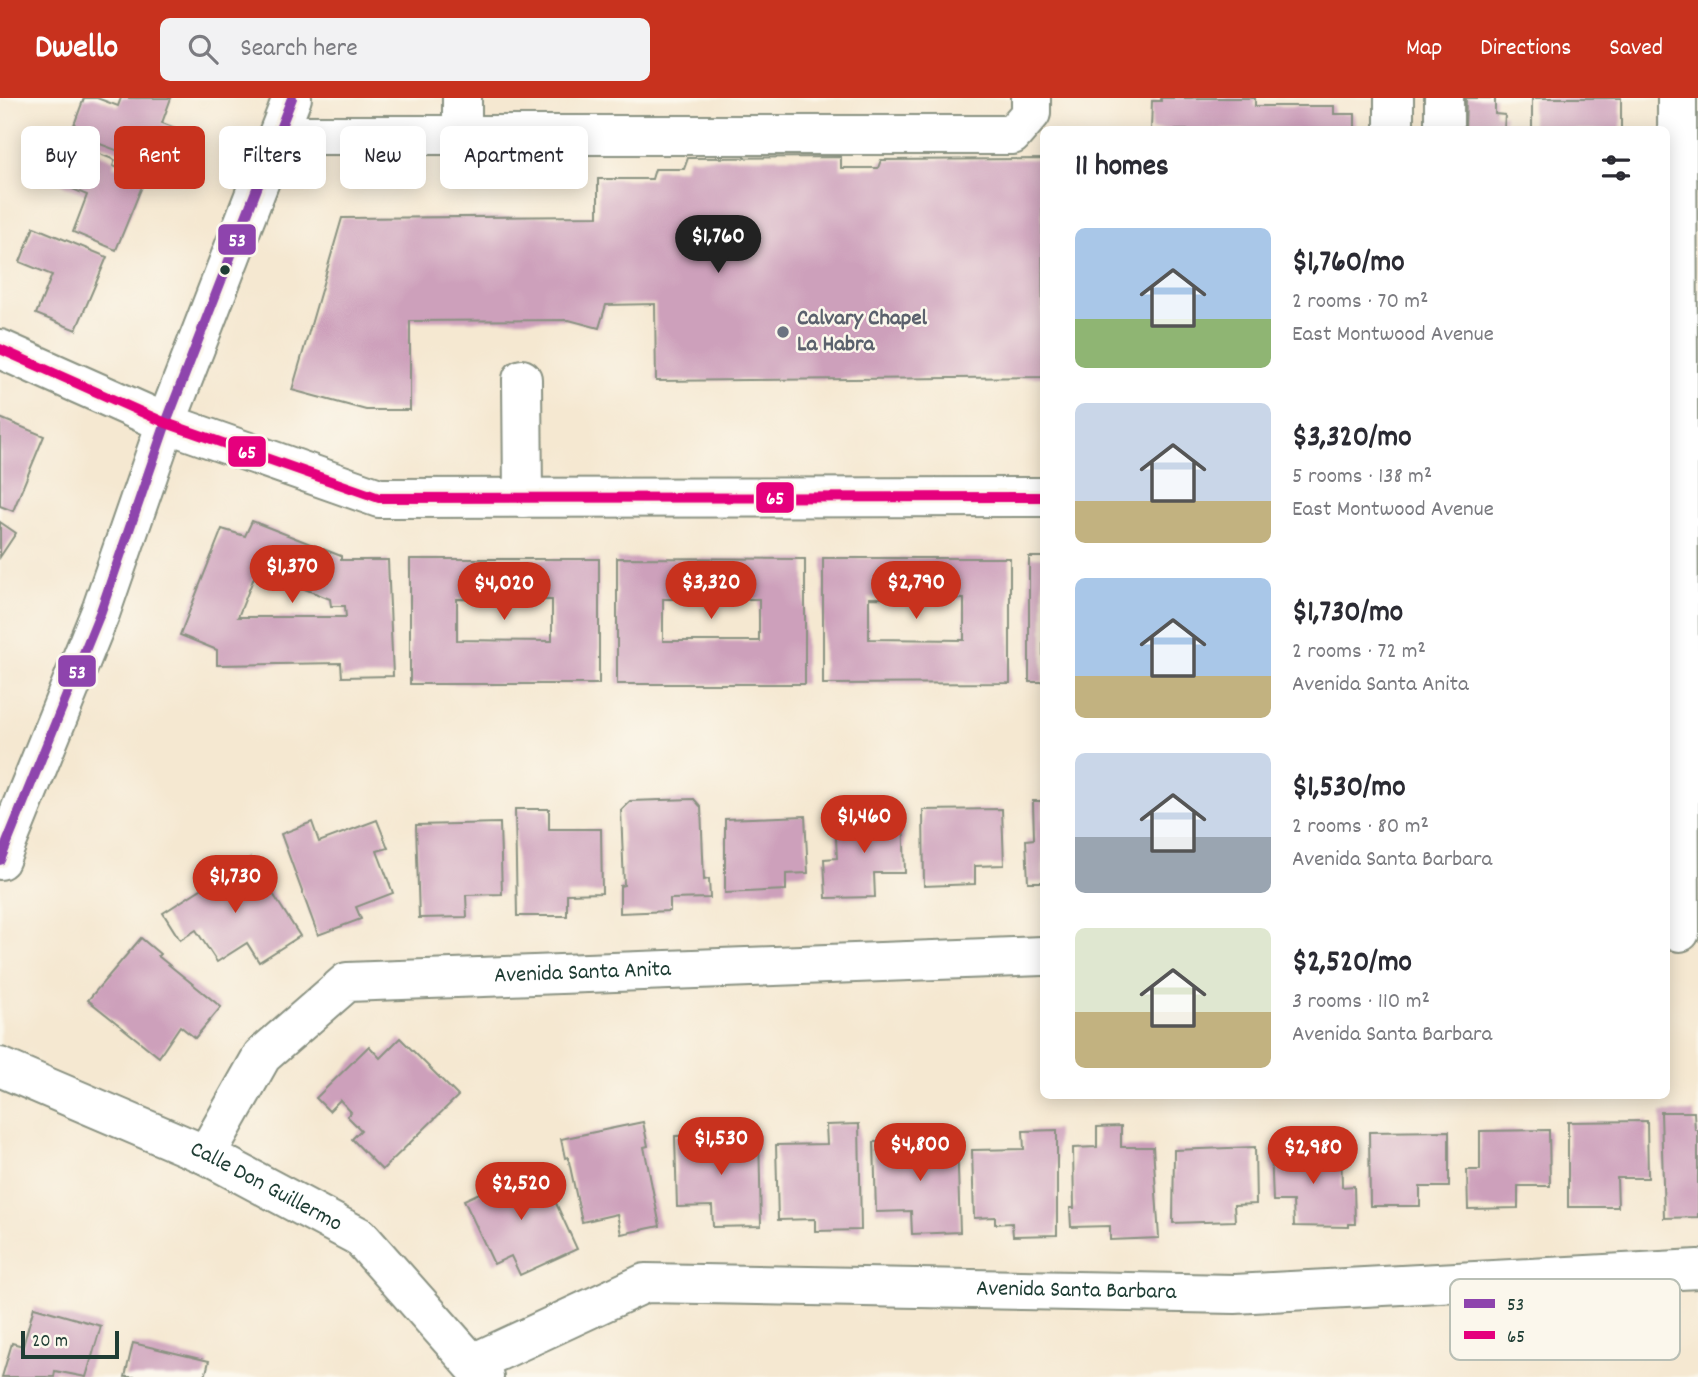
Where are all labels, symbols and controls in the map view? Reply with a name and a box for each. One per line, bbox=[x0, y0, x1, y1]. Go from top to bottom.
search box bbox=[160, 18, 650, 81]
text: Dwello bbox=[35, 26, 118, 73]
icon: search bbox=[184, 30, 222, 68]
text: Search here bbox=[240, 31, 358, 68]
text: Map bbox=[1406, 32, 1442, 66]
text: Directions bbox=[1480, 32, 1571, 66]
text: Saved bbox=[1609, 32, 1663, 66]
chip: Buy bbox=[21, 126, 100, 189]
chip: Rent bbox=[114, 126, 205, 189]
chip: Filters bbox=[219, 126, 326, 189]
chip: New bbox=[340, 126, 426, 189]
chip: Apartment bbox=[440, 126, 588, 189]
text: 11 homes bbox=[1075, 147, 1169, 190]
icon: filters bbox=[1597, 149, 1635, 187]
pin: $1,760 bbox=[661, 216, 775, 275]
text: $1,760 bbox=[691, 221, 745, 254]
line badge: 53 bbox=[217, 223, 257, 256]
text: 53 bbox=[228, 229, 246, 256]
text: $1,760/mo bbox=[1292, 243, 1405, 286]
icon: home bbox=[1131, 256, 1215, 340]
unlabelled marker bbox=[218, 263, 232, 277]
text: 2 rooms · 70 m² bbox=[1292, 286, 1428, 319]
place label: Calvary Chapel La Habra bbox=[797, 303, 928, 362]
text: East Montwood Avenue bbox=[1292, 319, 1494, 352]
marker: Calvary Chapel La Habra bbox=[775, 324, 791, 340]
text: $3,320/mo bbox=[1292, 418, 1412, 461]
icon: home bbox=[1131, 431, 1215, 515]
line badge: 65 bbox=[227, 435, 267, 468]
text: 65 bbox=[238, 441, 256, 468]
text: 5 rooms · 138 m² bbox=[1292, 461, 1432, 494]
line badge: 65 bbox=[755, 481, 795, 514]
text: 65 bbox=[766, 487, 784, 514]
text: East Montwood Avenue bbox=[1292, 494, 1494, 527]
pin: $1,370 bbox=[235, 546, 349, 605]
text: $1,370 bbox=[266, 551, 318, 584]
pin: $3,320 bbox=[654, 561, 768, 621]
pin: $2,790 bbox=[859, 561, 973, 621]
pin: $4,020 bbox=[447, 562, 561, 622]
text: $3,320 bbox=[681, 567, 741, 600]
text: $2,790 bbox=[887, 567, 945, 600]
text: $4,020 bbox=[474, 568, 534, 601]
text: $1,730/mo bbox=[1292, 593, 1403, 636]
icon: home bbox=[1131, 606, 1215, 690]
text: 2 rooms · 72 m² bbox=[1292, 636, 1426, 669]
line badge: 53 bbox=[57, 654, 97, 688]
text: 53 bbox=[68, 661, 86, 688]
text: Avenida Santa Anita bbox=[1292, 669, 1469, 702]
text: $1,530/mo bbox=[1292, 768, 1406, 811]
icon: home bbox=[1131, 781, 1215, 865]
pin: $1,460 bbox=[807, 796, 921, 855]
text: $1,460 bbox=[837, 801, 891, 834]
text: 2 rooms · 80 m² bbox=[1292, 811, 1429, 844]
text: Avenida Santa Barbara bbox=[1292, 844, 1492, 877]
pin: $1,730 bbox=[178, 856, 292, 915]
text: $1,730 bbox=[209, 861, 261, 894]
text: $2,520/mo bbox=[1292, 943, 1412, 986]
street label: Avenida Santa Anita bbox=[493, 953, 673, 993]
icon: home bbox=[1131, 956, 1215, 1040]
text: 3 rooms · 110 m² bbox=[1292, 986, 1430, 1019]
text: Avenida Santa Barbara bbox=[1292, 1019, 1492, 1052]
pin: $1,530 bbox=[664, 1118, 778, 1177]
text: $1,530 bbox=[694, 1123, 748, 1156]
pin: $4,800 bbox=[863, 1124, 977, 1183]
pin: $2,980 bbox=[1256, 1126, 1370, 1186]
text: $4,800 bbox=[890, 1129, 950, 1162]
text: $2,980 bbox=[1284, 1132, 1342, 1165]
street label: Calle Don Guillermo bbox=[185, 1134, 348, 1241]
pin: $2,520 bbox=[464, 1162, 578, 1222]
text: $2,520 bbox=[491, 1168, 551, 1201]
street label: Avenida Santa Barbara bbox=[976, 1273, 1178, 1309]
legend bbox=[1450, 1279, 1680, 1360]
text: 53 bbox=[1507, 1293, 1524, 1320]
text: 65 bbox=[1507, 1325, 1525, 1352]
scale bar bbox=[21, 1328, 119, 1360]
text: 20 m bbox=[32, 1329, 68, 1356]

